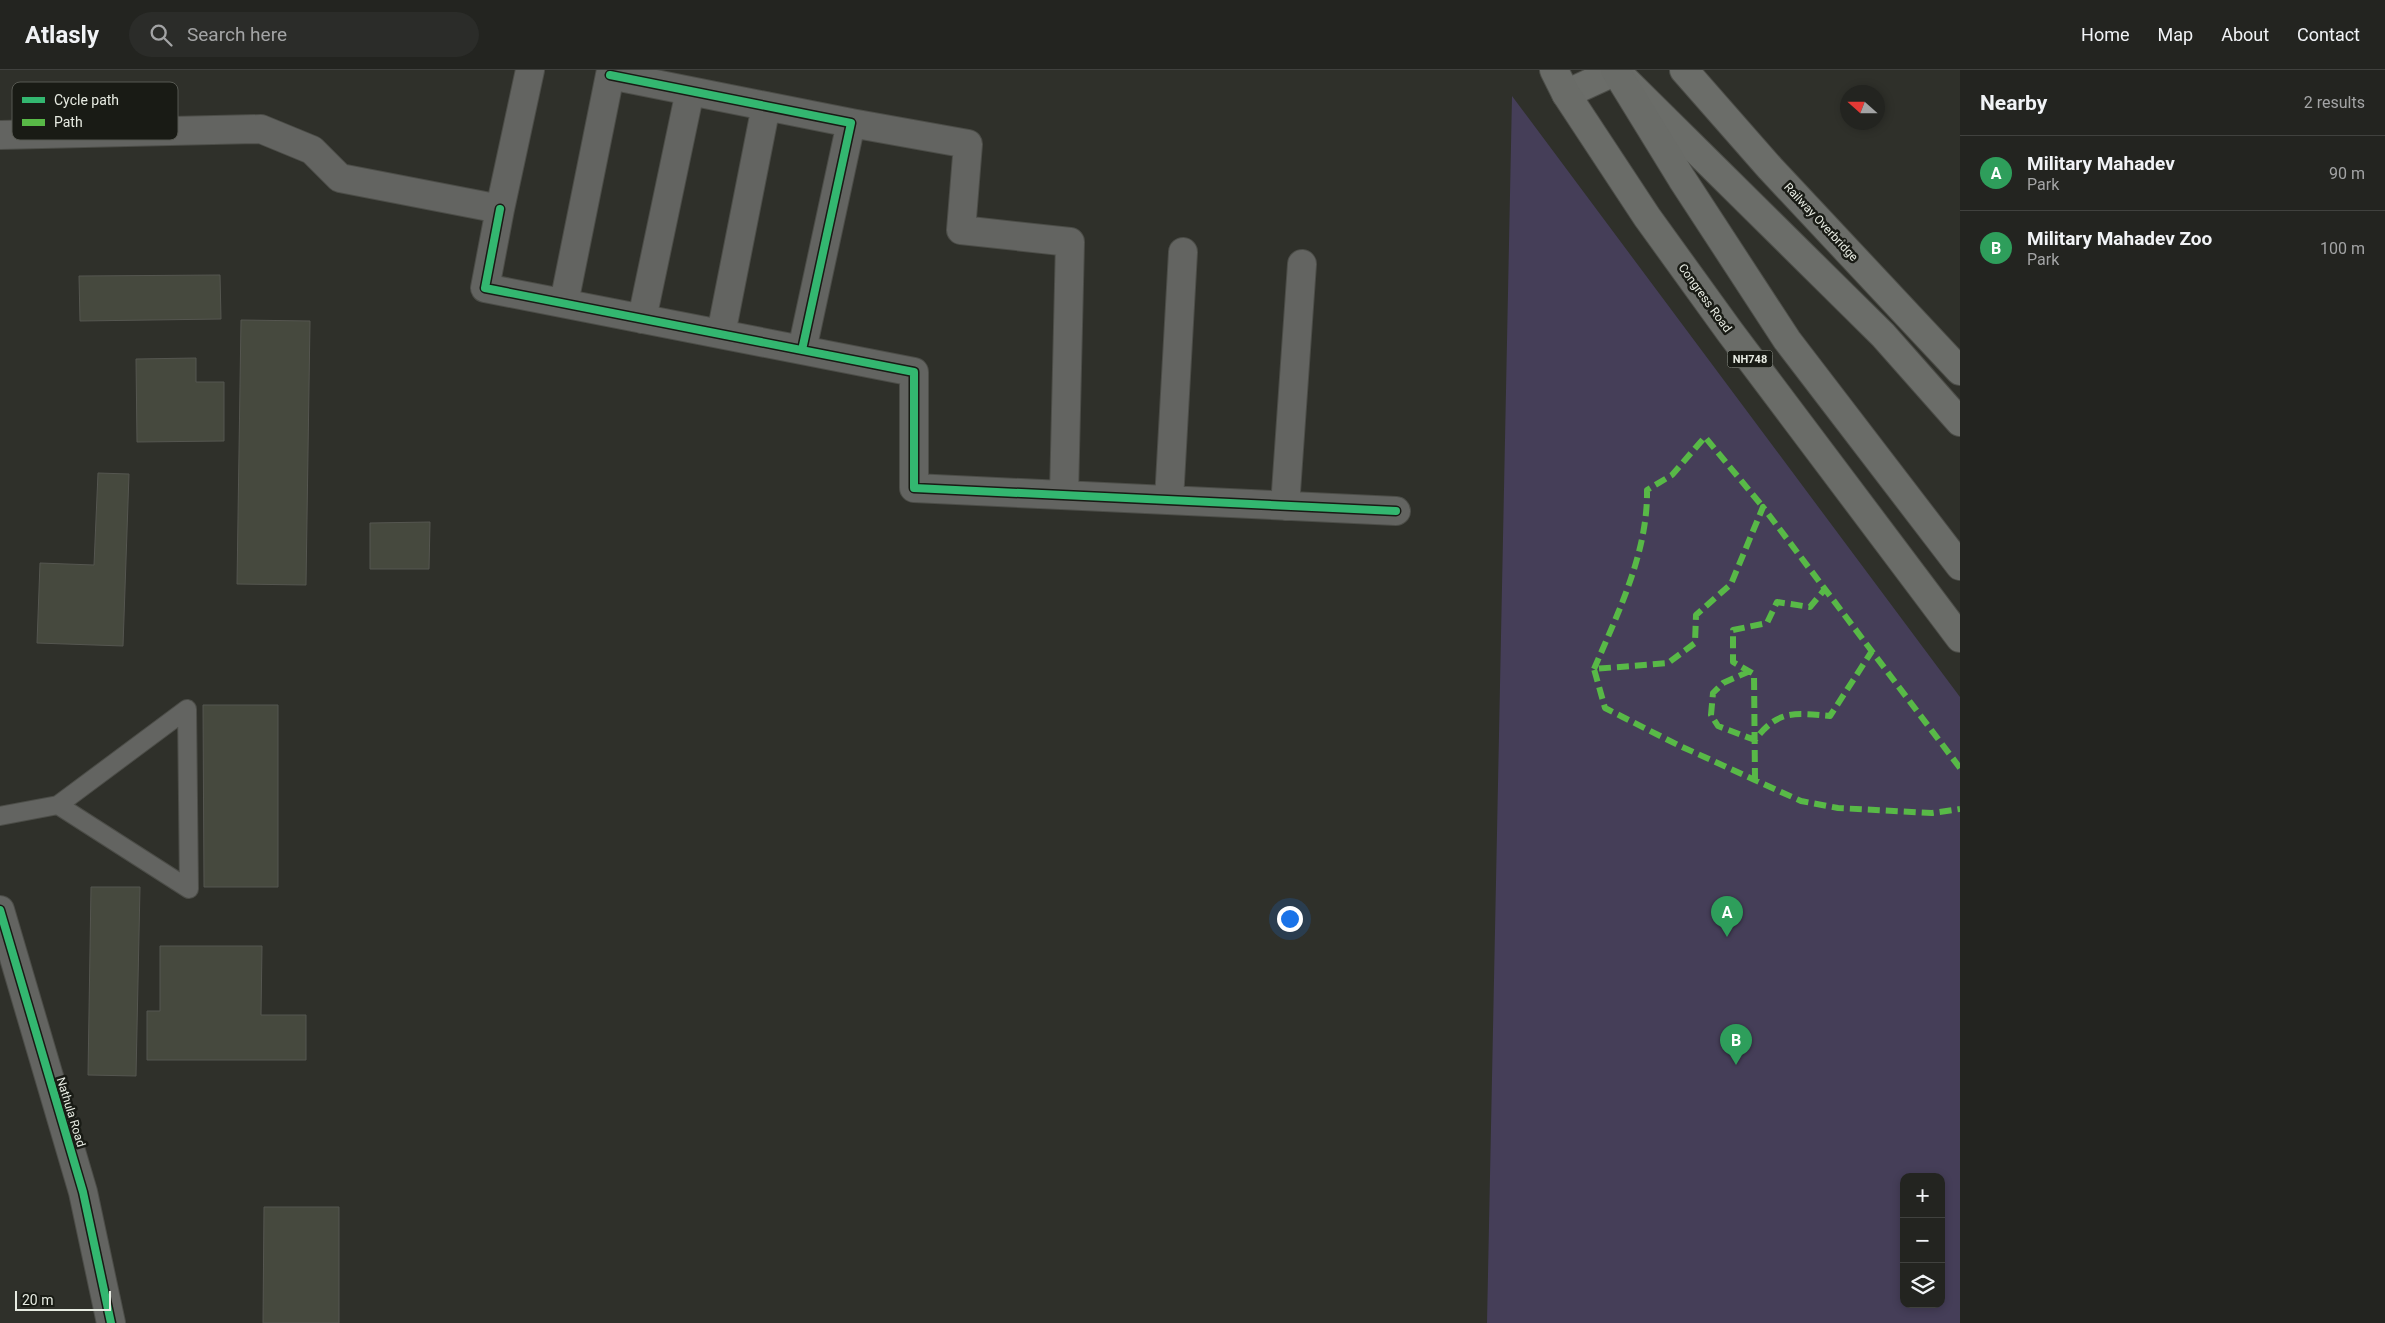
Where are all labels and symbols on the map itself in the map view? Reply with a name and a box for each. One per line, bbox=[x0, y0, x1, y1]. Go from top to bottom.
legend bbox=[12, 82, 178, 140]
north arrow bbox=[1840, 85, 1885, 130]
text: Cycle path bbox=[54, 92, 119, 108]
text: Path bbox=[54, 114, 83, 130]
street label: Railway Overbridge bbox=[1781, 180, 1861, 264]
street label: Congress Road bbox=[1675, 261, 1735, 335]
road number: NH748 bbox=[1728, 350, 1772, 368]
pin: A bbox=[1711, 896, 1743, 937]
your location bbox=[1277, 906, 1303, 932]
pin: B bbox=[1720, 1024, 1752, 1065]
street label: Nathula Road bbox=[54, 1075, 88, 1149]
scale bar bbox=[15, 1288, 111, 1311]

